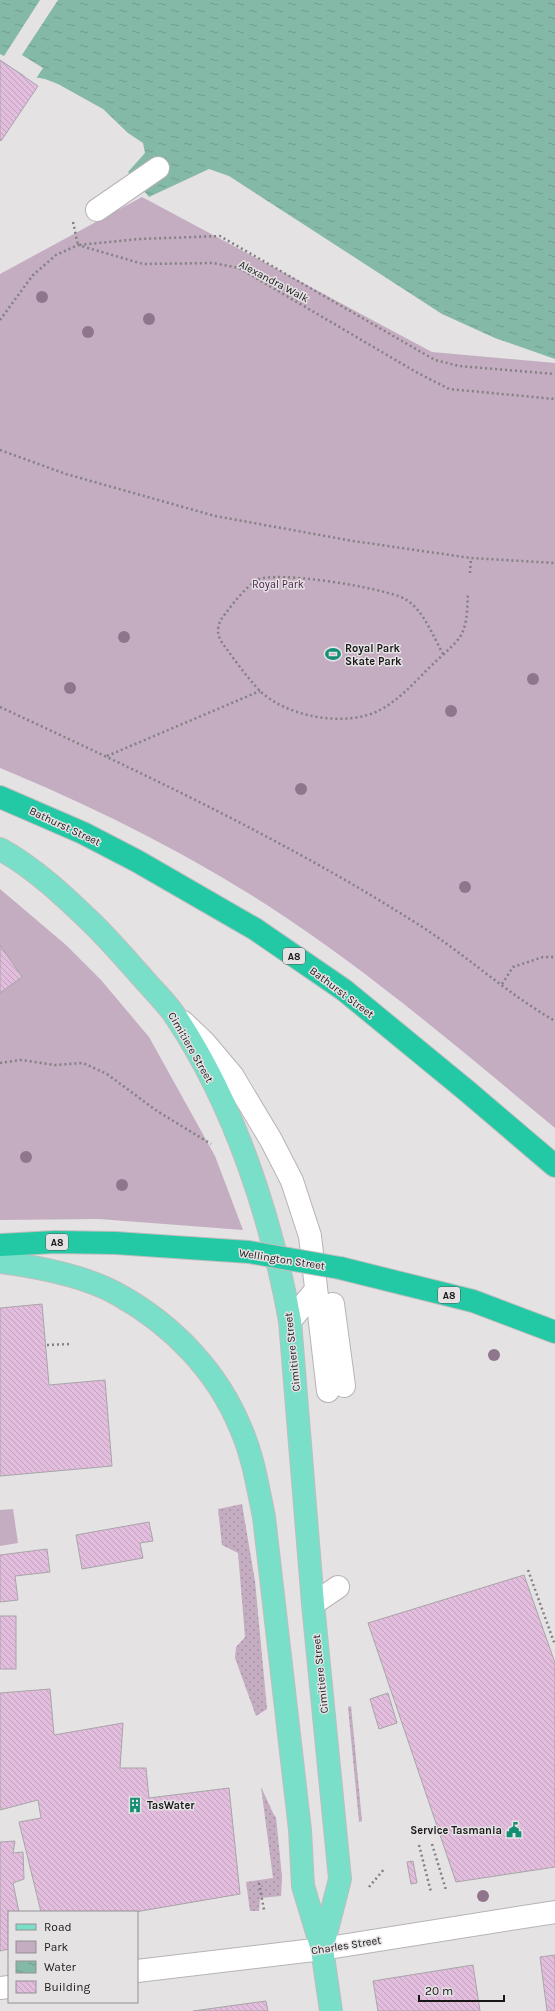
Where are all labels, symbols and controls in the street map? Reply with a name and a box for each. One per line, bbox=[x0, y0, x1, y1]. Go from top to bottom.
street label: Alexandra Walk bbox=[237, 258, 311, 305]
park label: Royal Park bbox=[252, 578, 304, 591]
place label: Royal Park Skate Park bbox=[345, 642, 402, 668]
sports icon: Royal Park Skate Park bbox=[324, 645, 342, 663]
street label: Bathurst Street bbox=[27, 804, 102, 849]
road number: A8 bbox=[283, 948, 305, 964]
street label: Bathurst Street bbox=[307, 964, 376, 1021]
street label: Cimitiere Street bbox=[165, 1010, 216, 1085]
road number: A8 bbox=[46, 1234, 68, 1250]
street label: Wellington Street bbox=[238, 1246, 326, 1273]
road number: A8 bbox=[438, 1287, 460, 1303]
street label: Cimitiere Street bbox=[282, 1312, 303, 1392]
street label: Cimitiere Street bbox=[310, 1634, 331, 1714]
building icon: TasWater bbox=[126, 1796, 144, 1814]
place label: TasWater bbox=[147, 1799, 195, 1812]
public building icon: Service Tasmania bbox=[505, 1821, 523, 1839]
place label: Service Tasmania bbox=[410, 1824, 502, 1837]
legend bbox=[8, 1911, 138, 2003]
text: Road bbox=[44, 1920, 72, 1934]
street label: Charles Street bbox=[310, 1934, 382, 1957]
text: Park bbox=[44, 1940, 69, 1954]
text: Water bbox=[44, 1960, 77, 1974]
scale bar bbox=[419, 1977, 504, 2003]
text: Building bbox=[44, 1980, 91, 1994]
text: 20 m bbox=[425, 1984, 453, 1998]

